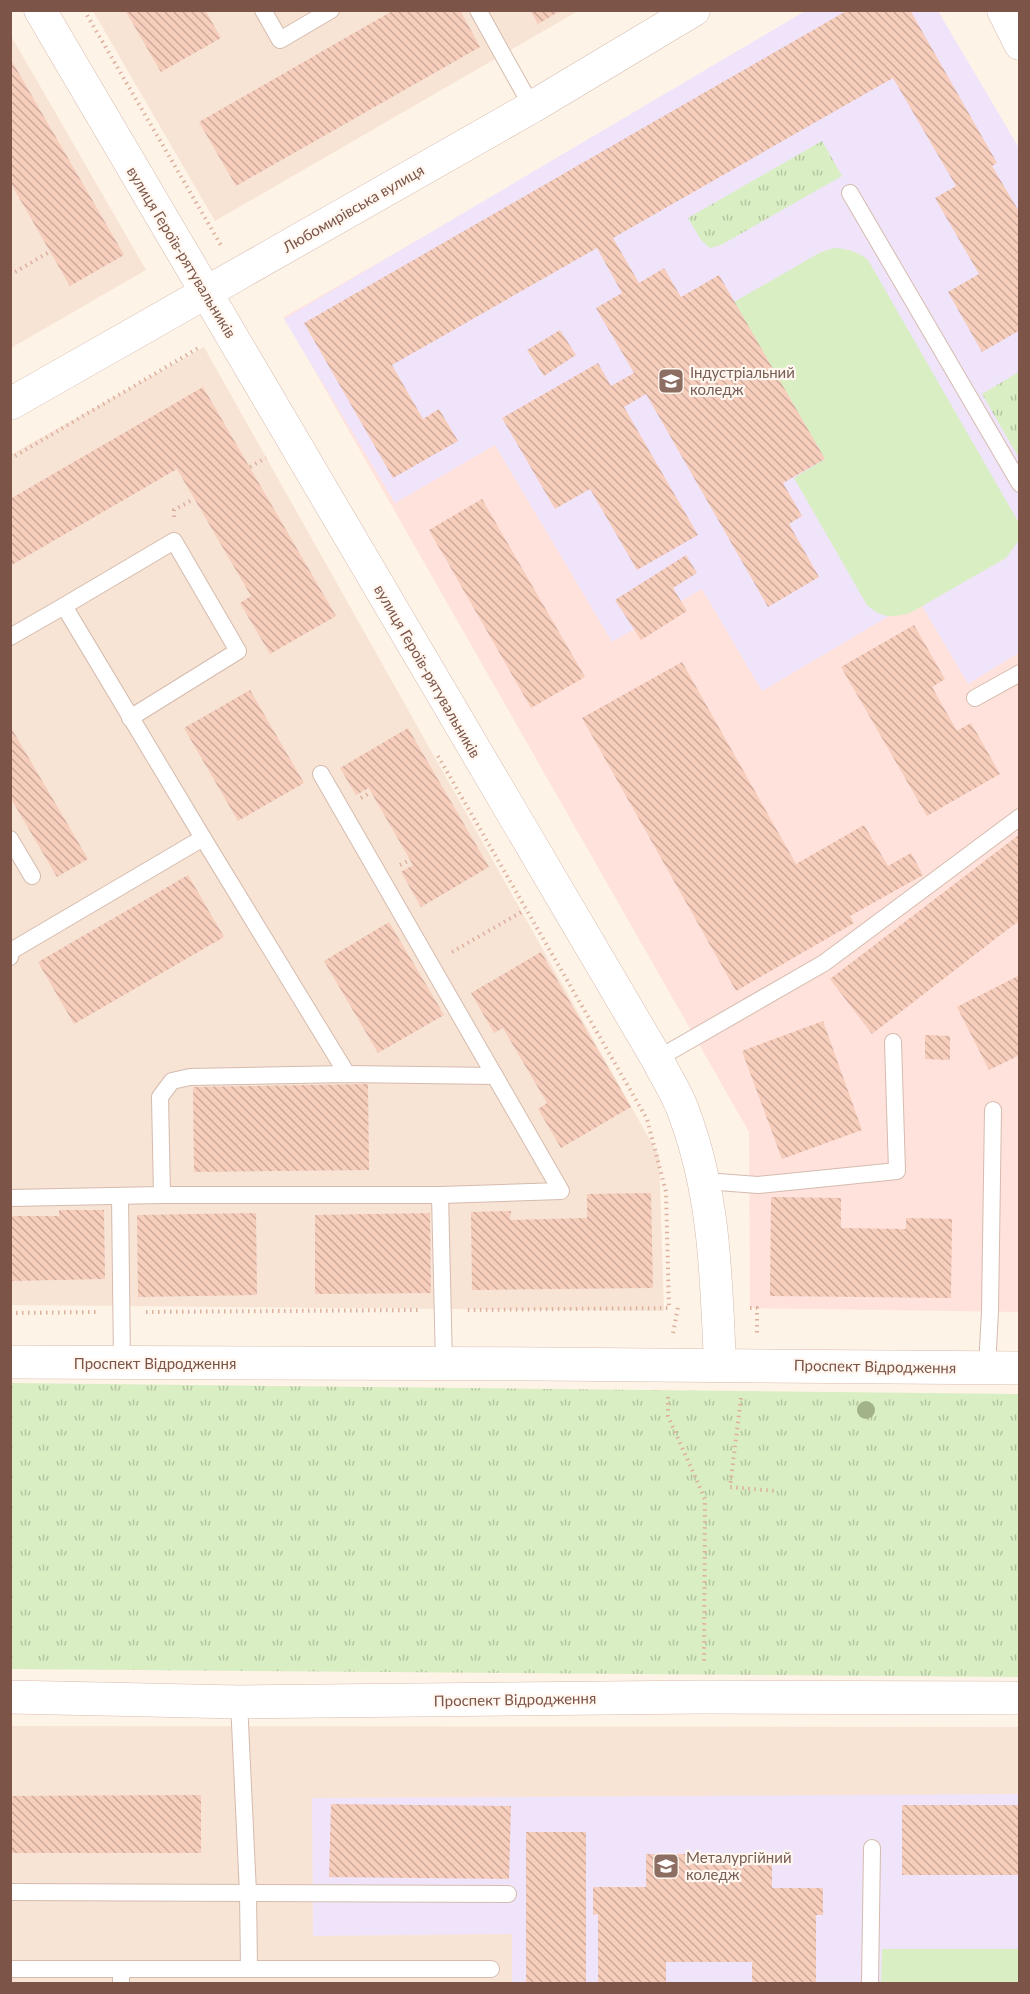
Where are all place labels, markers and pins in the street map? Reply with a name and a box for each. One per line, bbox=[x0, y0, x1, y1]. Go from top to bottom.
place label: Індустріальний коледж bbox=[690, 363, 795, 398]
school or university icon: Індустріальний коледж bbox=[656, 366, 686, 396]
place label: Металургійний коледж bbox=[686, 1848, 792, 1883]
school or university icon: Металургійний коледж bbox=[651, 1851, 681, 1881]

